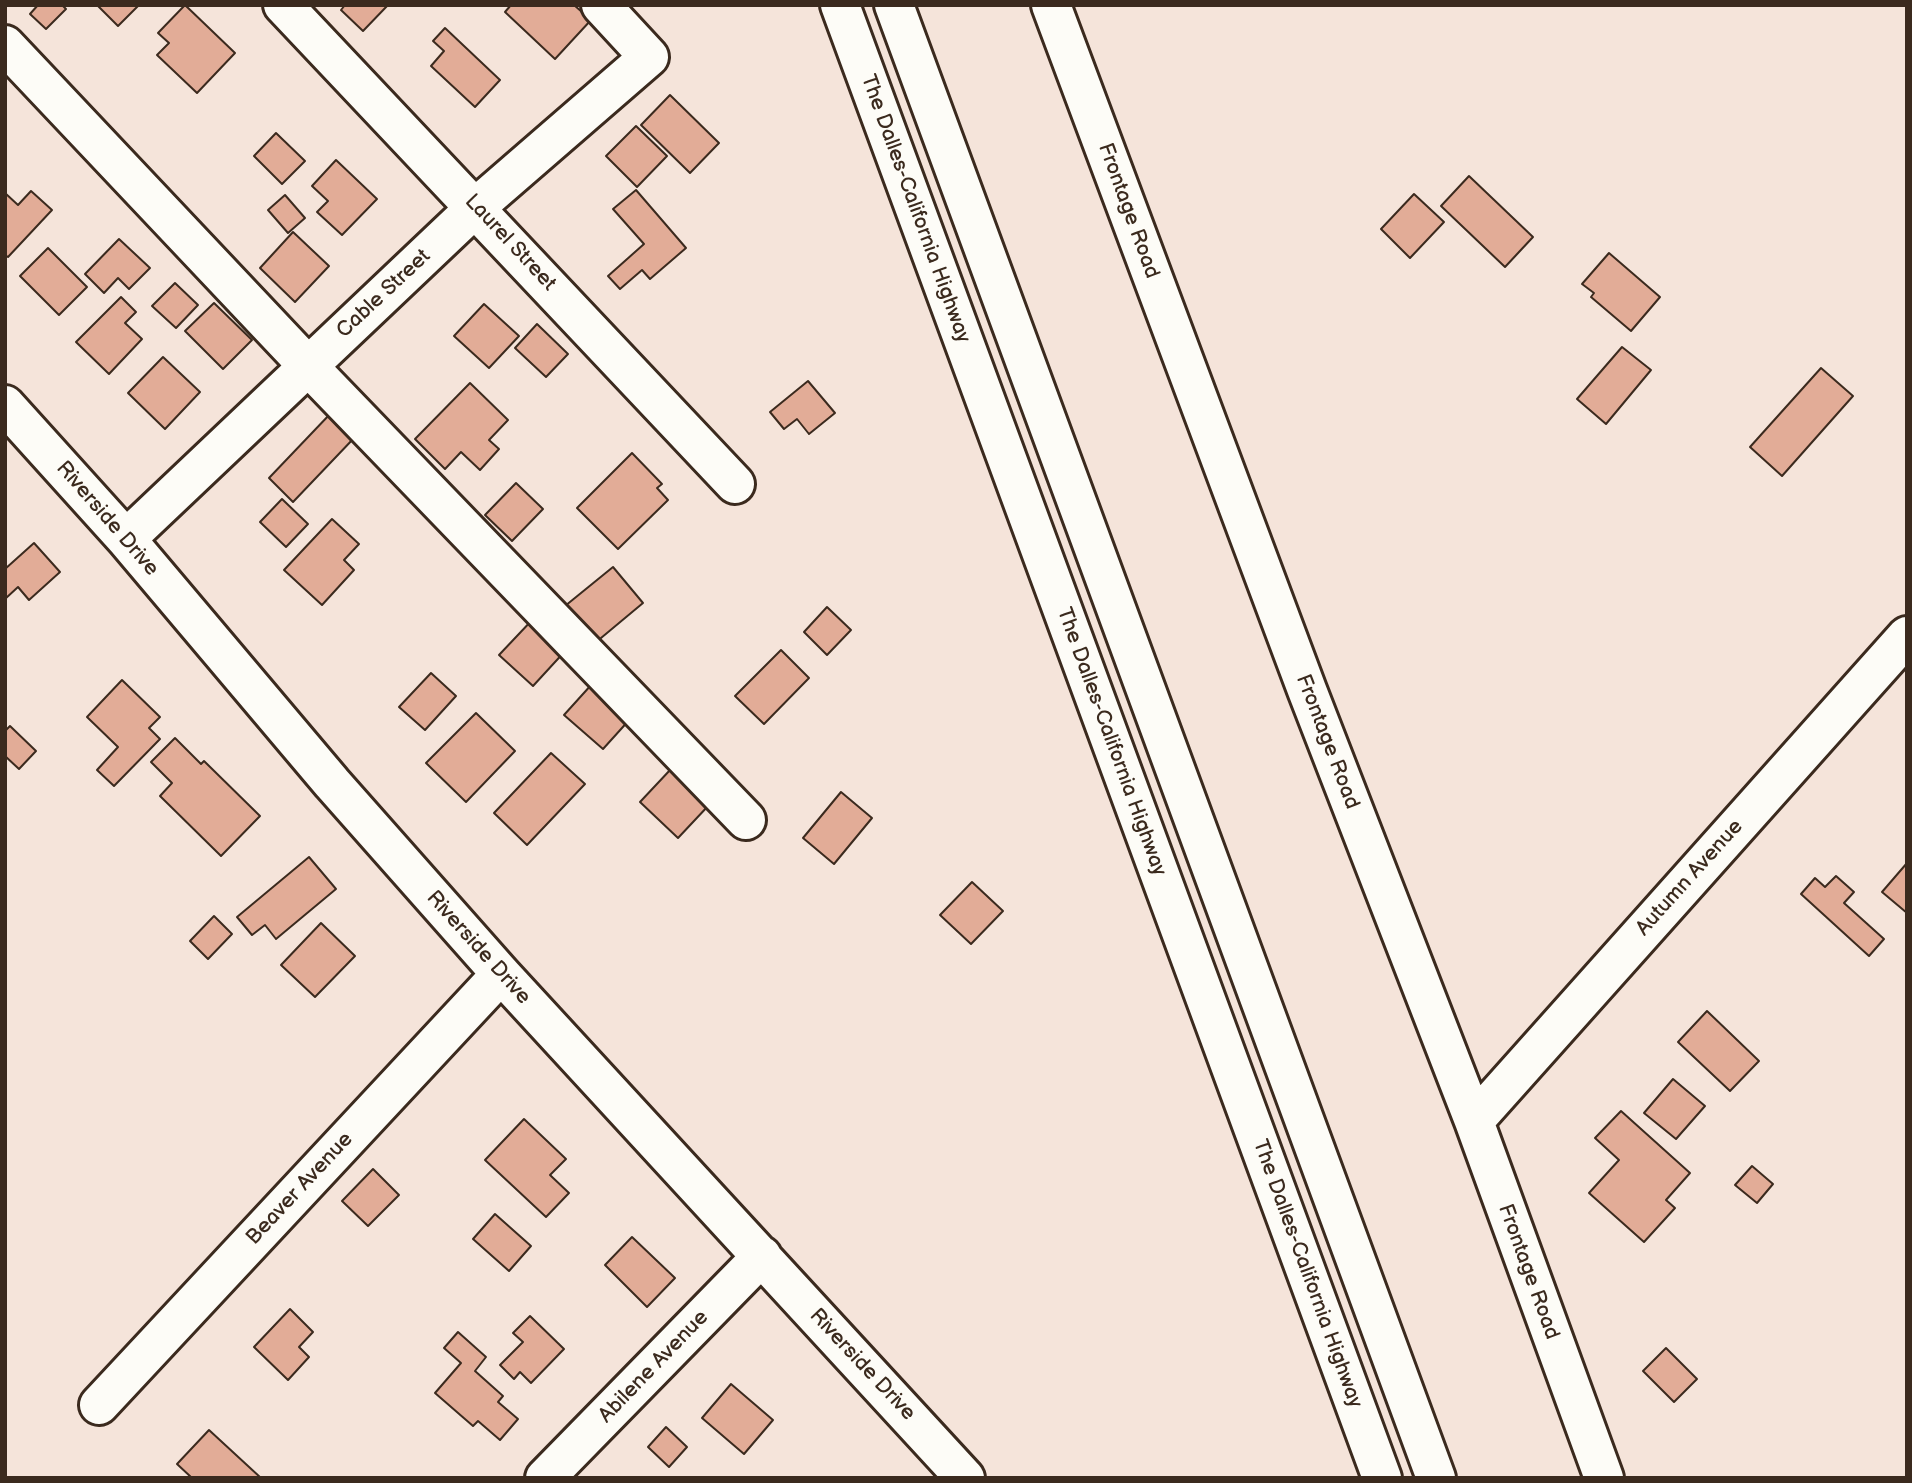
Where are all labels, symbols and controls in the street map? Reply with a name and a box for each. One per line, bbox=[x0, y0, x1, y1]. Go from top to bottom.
street label: The Dalles-California Highway bbox=[855, 71, 975, 347]
street label: Frontage Road bbox=[1092, 140, 1164, 282]
street label: Laurel Street bbox=[459, 190, 561, 296]
street label: Cable Street bbox=[332, 244, 436, 344]
street label: Riverside Drive bbox=[50, 456, 164, 582]
street label: The Dalles-California Highway bbox=[1051, 604, 1171, 880]
street label: Frontage Road bbox=[1290, 671, 1364, 813]
street label: Autumn Avenue bbox=[1631, 815, 1749, 941]
street label: Riverside Drive bbox=[421, 886, 535, 1010]
street label: Beaver Avenue bbox=[241, 1127, 359, 1251]
street label: The Dalles-California Highway bbox=[1247, 1136, 1367, 1412]
street label: Frontage Road bbox=[1492, 1201, 1564, 1343]
street label: Riverside Drive bbox=[804, 1304, 920, 1426]
street label: Abilene Avenue bbox=[594, 1305, 714, 1429]

